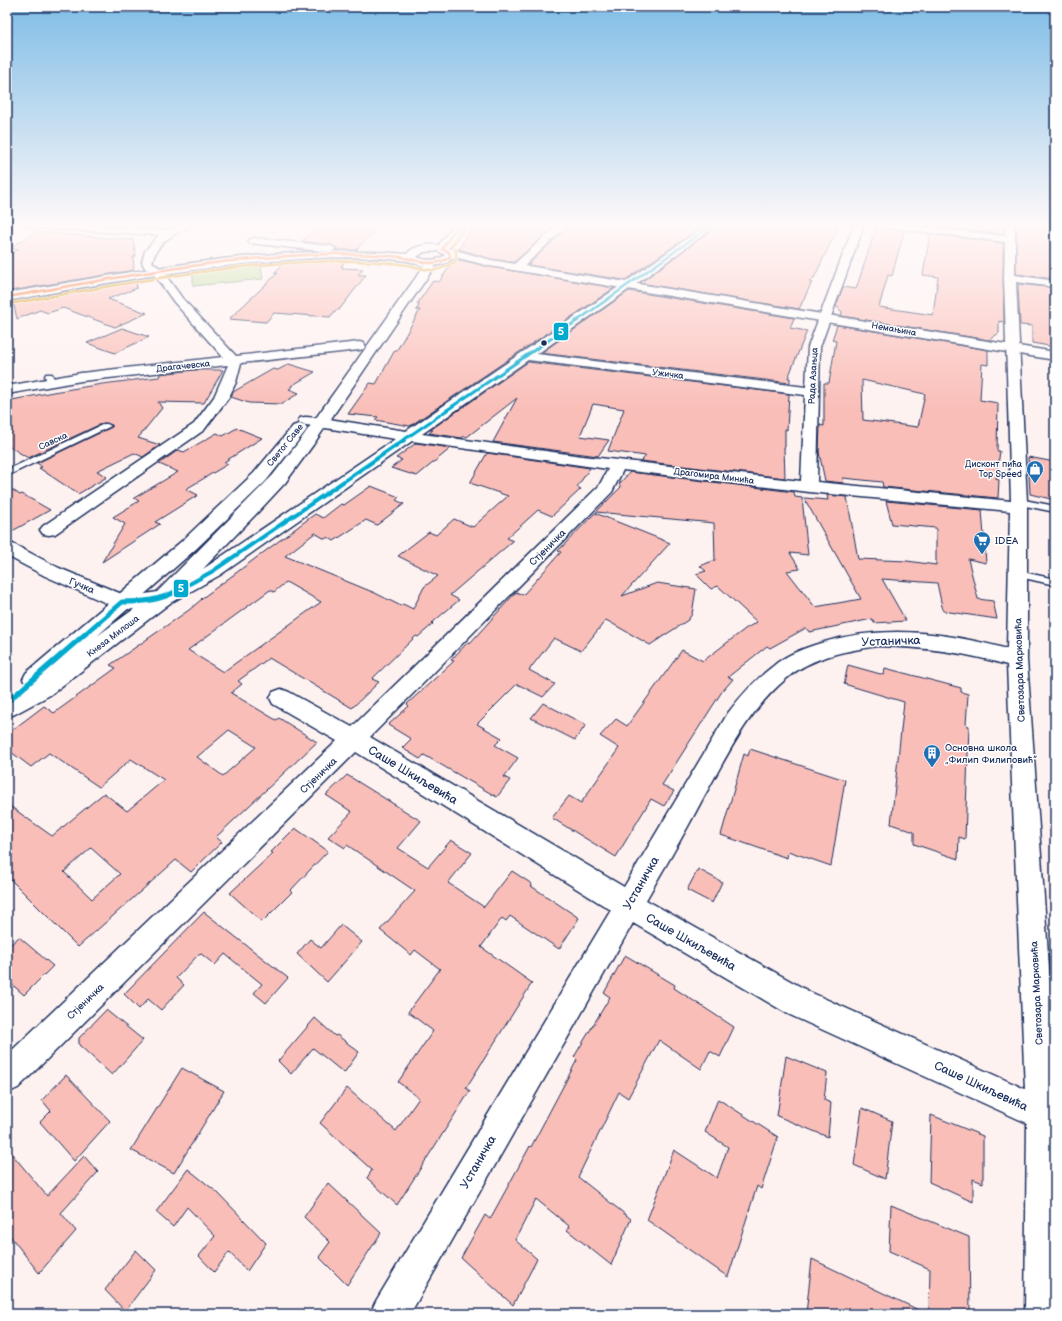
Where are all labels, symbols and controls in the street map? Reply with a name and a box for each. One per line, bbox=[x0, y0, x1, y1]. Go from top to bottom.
street label: Немањина bbox=[871, 320, 918, 339]
line badge: 5 bbox=[553, 322, 569, 341]
text: 5 bbox=[558, 325, 565, 338]
unlabelled marker bbox=[539, 338, 549, 348]
street label: Рада Азањца bbox=[807, 347, 821, 405]
street label: Драгачевска bbox=[156, 358, 211, 375]
street label: Ужичка bbox=[651, 367, 685, 382]
street label: Светог Саве bbox=[265, 422, 306, 469]
street label: Савска bbox=[37, 430, 70, 453]
place label: Дисконт пића Top Speed bbox=[965, 459, 1023, 480]
shop icon: Дисконт пића Top Speed bbox=[1025, 459, 1045, 484]
street label: Драгомира Минића bbox=[673, 466, 755, 487]
street label: Стјеничка bbox=[527, 527, 569, 568]
supermarket icon: IDEA bbox=[972, 530, 992, 555]
place label: IDEA bbox=[995, 535, 1019, 547]
street label: Гучка bbox=[67, 575, 96, 596]
line badge: 5 bbox=[173, 579, 189, 598]
text: 5 bbox=[178, 582, 185, 595]
street label: Кнеза Милоша bbox=[85, 613, 142, 660]
street label: Светозара Марковића bbox=[1012, 618, 1028, 722]
street label: Устаничка bbox=[861, 633, 921, 650]
place label: Основна школа „Филип Филиповић” bbox=[945, 742, 1037, 766]
street label: Саше Шкиљевића bbox=[365, 743, 460, 808]
building icon: Основна школа „Филип Филиповић” bbox=[922, 743, 942, 768]
street label: Стјеничка bbox=[298, 755, 340, 796]
street label: Устаничка bbox=[620, 854, 663, 913]
street label: Саше Шкиљевића bbox=[643, 911, 739, 974]
street label: Светозара Марковића bbox=[1028, 941, 1046, 1045]
street label: Стјеничка bbox=[65, 981, 107, 1022]
street label: Саше Шкиљевића bbox=[932, 1058, 1030, 1115]
street label: Устаничка bbox=[457, 1133, 500, 1192]

